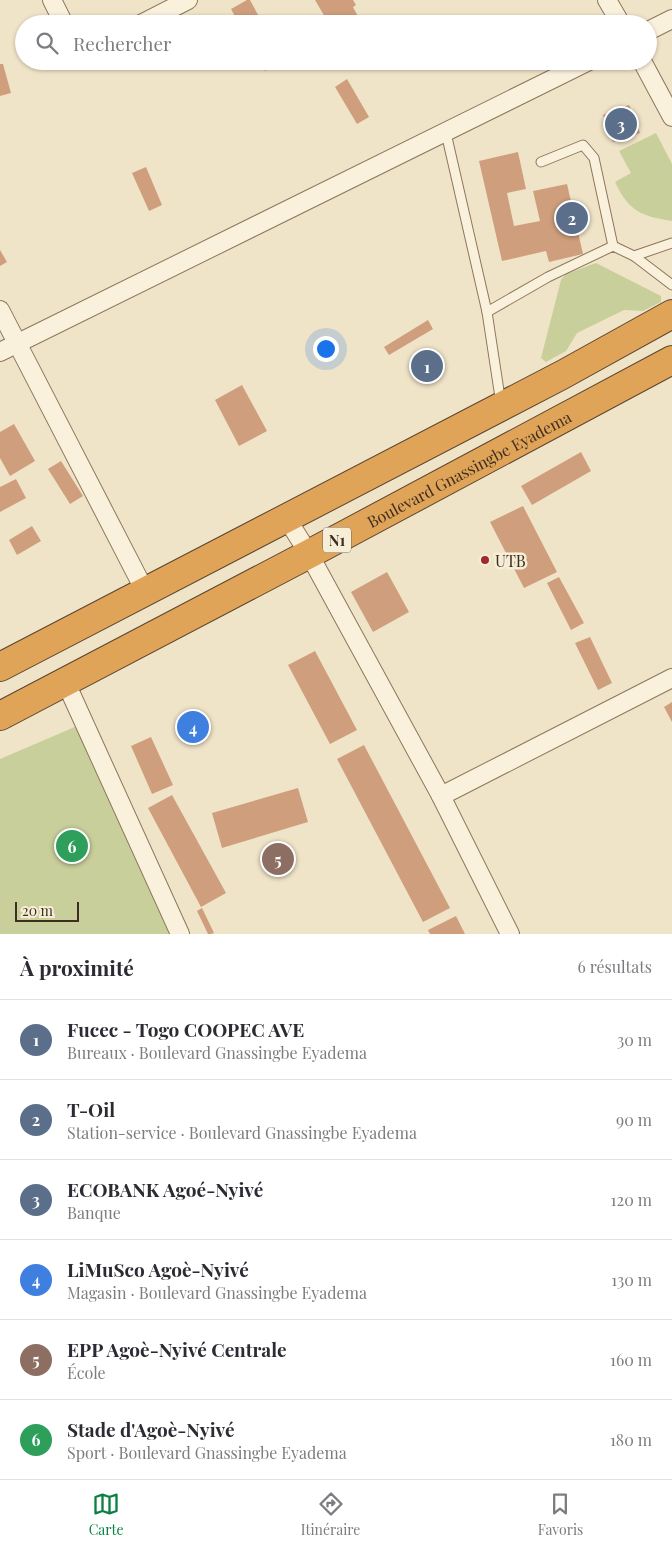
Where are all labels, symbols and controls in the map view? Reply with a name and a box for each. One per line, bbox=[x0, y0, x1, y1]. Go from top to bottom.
search box bbox=[15, 15, 657, 70]
icon: search bbox=[33, 29, 61, 57]
text: Rechercher bbox=[73, 30, 172, 56]
pin: 3 bbox=[605, 105, 637, 143]
pin: 2 bbox=[556, 199, 588, 237]
your location bbox=[313, 336, 339, 362]
pin: 1 bbox=[411, 347, 443, 385]
street label: Boulevard Gnassingbe Eyadema bbox=[363, 406, 574, 532]
road number: N1 bbox=[323, 528, 351, 552]
place label: UTB bbox=[495, 550, 526, 571]
marker: UTB bbox=[479, 554, 491, 566]
pin: 4 bbox=[177, 708, 209, 746]
pin: 6 bbox=[56, 827, 88, 865]
pin: 5 bbox=[262, 840, 294, 878]
scale bar bbox=[15, 899, 79, 922]
text: 20 m bbox=[22, 901, 53, 920]
text: À proximité bbox=[20, 953, 134, 981]
text: 6 résultats bbox=[577, 956, 652, 977]
text: Fucec - Togo COOPEC AVE bbox=[67, 1016, 304, 1042]
text: 1 bbox=[33, 1029, 39, 1050]
text: 30 m bbox=[617, 1029, 652, 1050]
text: Bureaux · Boulevard Gnassingbe Eyadema bbox=[67, 1042, 367, 1063]
text: T-Oil bbox=[67, 1096, 115, 1122]
text: 2 bbox=[32, 1109, 40, 1130]
text: 90 m bbox=[616, 1109, 652, 1130]
text: Station-service · Boulevard Gnassingbe Eyadema bbox=[67, 1122, 417, 1143]
text: ECOBANK Agoé-Nyivé bbox=[67, 1176, 263, 1202]
text: 3 bbox=[32, 1189, 40, 1210]
text: 120 m bbox=[611, 1189, 652, 1210]
text: Banque bbox=[67, 1202, 121, 1223]
text: LiMuSco Agoè-Nyivé bbox=[67, 1256, 249, 1282]
text: 4 bbox=[32, 1269, 40, 1290]
text: 130 m bbox=[611, 1269, 652, 1290]
text: Magasin · Boulevard Gnassingbe Eyadema bbox=[67, 1282, 367, 1303]
text: EPP Agoè-Nyivé Centrale bbox=[67, 1336, 287, 1362]
text: 5 bbox=[32, 1349, 40, 1370]
text: 160 m bbox=[610, 1349, 652, 1370]
text: École bbox=[67, 1362, 106, 1383]
text: Stade d'Agoè-Nyivé bbox=[67, 1416, 235, 1442]
text: 6 bbox=[32, 1429, 40, 1450]
text: 180 m bbox=[610, 1429, 652, 1450]
text: Sport · Boulevard Gnassingbe Eyadema bbox=[67, 1442, 347, 1463]
tab: Carte bbox=[89, 1490, 124, 1539]
tab: Itinéraire bbox=[301, 1490, 360, 1539]
tab: Favoris bbox=[538, 1490, 583, 1539]

